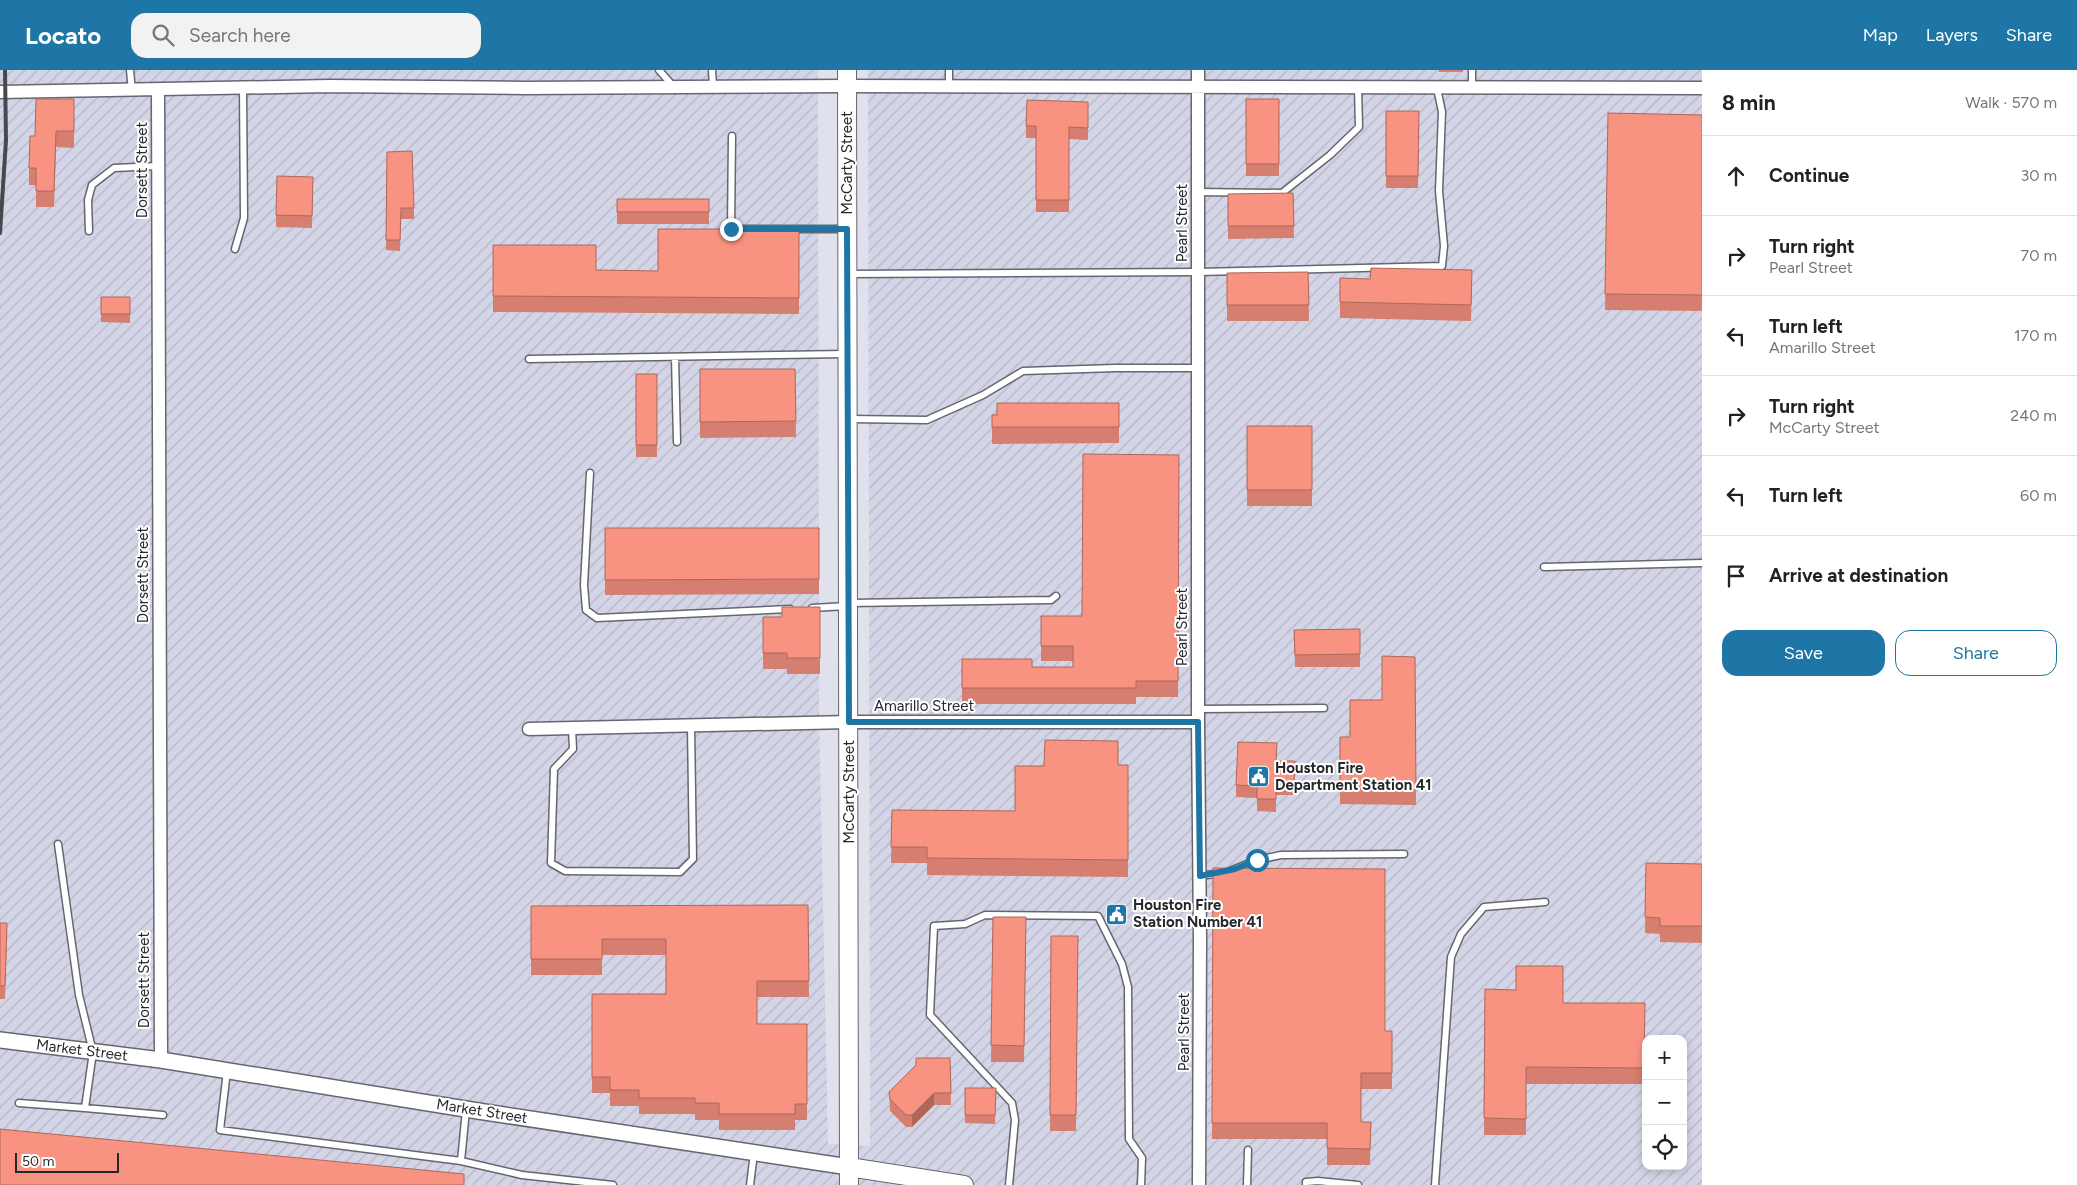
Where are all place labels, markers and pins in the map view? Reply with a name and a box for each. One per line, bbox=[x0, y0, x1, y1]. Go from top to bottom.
place label: Houston Fire Department Station 41 bbox=[1275, 759, 1432, 794]
public building icon: Houston Fire Department Station 41 bbox=[1247, 765, 1271, 789]
place label: Houston Fire Station Number 41 bbox=[1133, 896, 1262, 931]
public building icon: Houston Fire Station Number 41 bbox=[1105, 902, 1129, 926]

